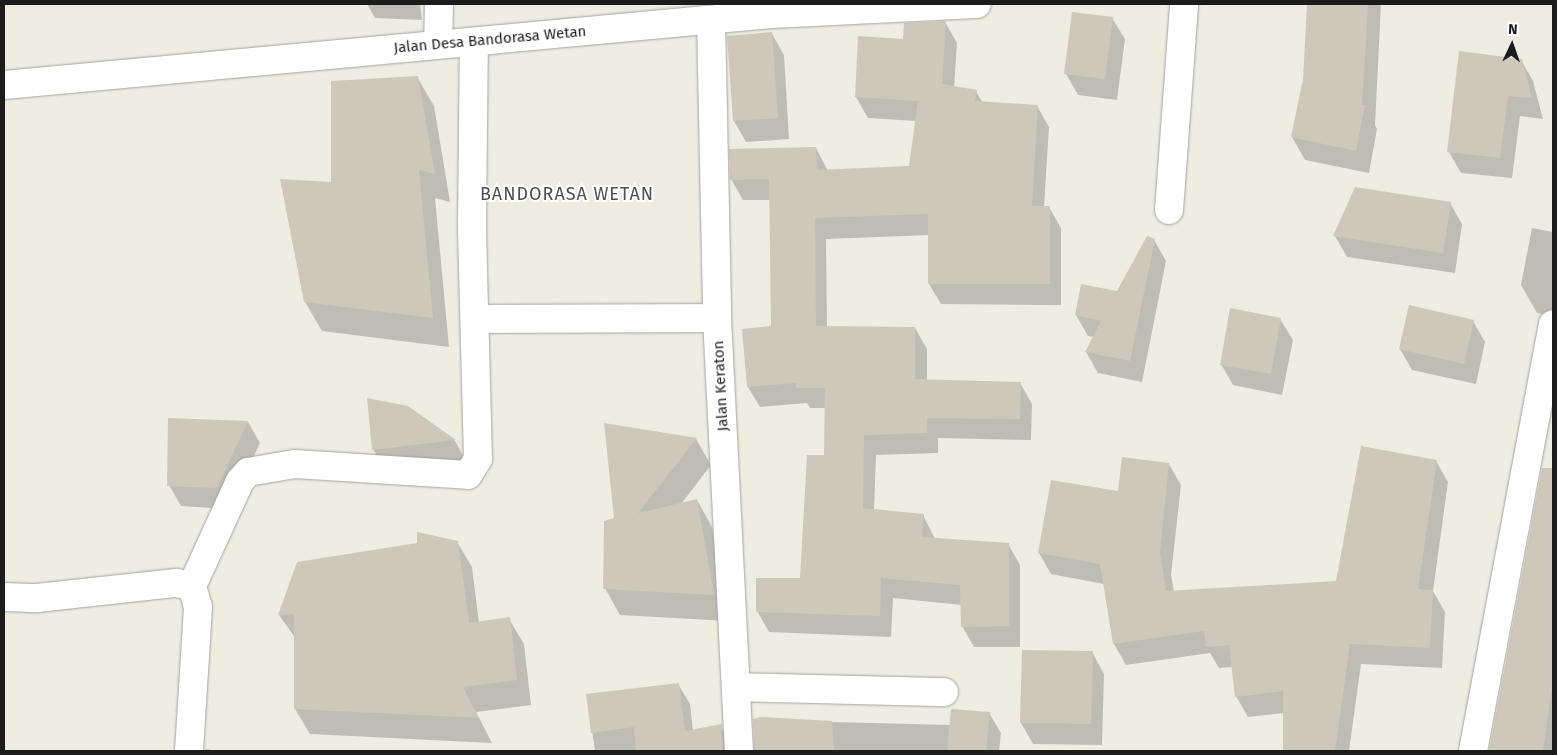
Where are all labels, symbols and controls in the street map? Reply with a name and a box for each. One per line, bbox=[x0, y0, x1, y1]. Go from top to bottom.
north arrow bbox=[1487, 20, 1537, 70]
text: N bbox=[1508, 21, 1518, 38]
street label: Jalan Desa Bandorasa Wetan bbox=[393, 23, 587, 57]
district label: BANDORASA WETAN bbox=[478, 183, 656, 205]
street label: Jalan Keraton bbox=[710, 340, 732, 432]

